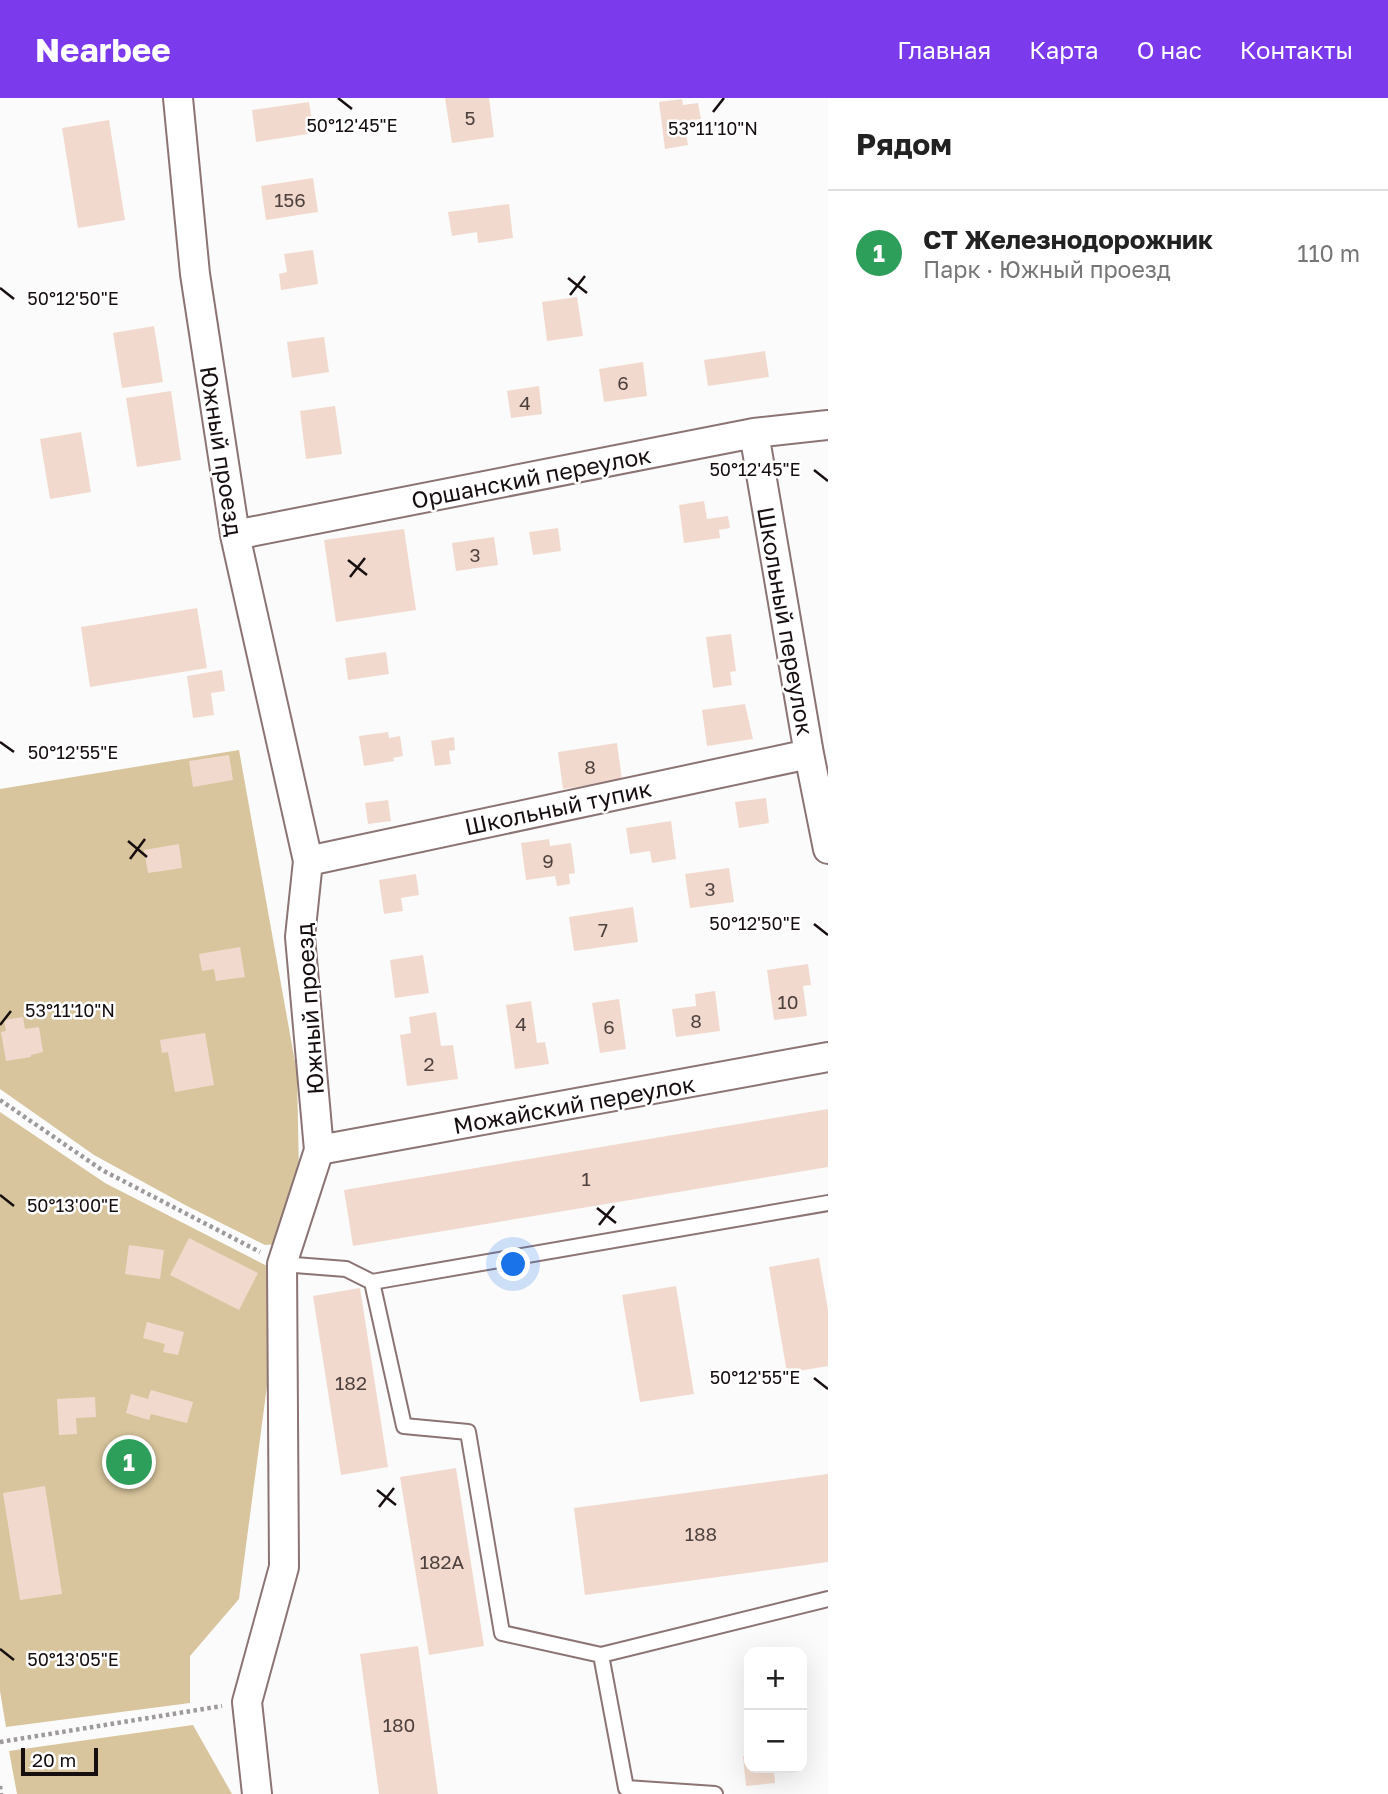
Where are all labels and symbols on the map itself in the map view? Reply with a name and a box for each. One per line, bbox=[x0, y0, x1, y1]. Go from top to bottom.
house number: 5 bbox=[464, 106, 476, 129]
text: 50°12'45"E bbox=[306, 114, 398, 136]
text: 53°11'10"N bbox=[668, 117, 758, 139]
house number: 156 bbox=[274, 188, 306, 211]
text: 50°12'50"E bbox=[27, 287, 119, 309]
street label: Южный проезд bbox=[195, 364, 249, 538]
house number: 6 bbox=[617, 371, 629, 394]
house number: 4 bbox=[519, 391, 531, 414]
street label: Оршанский переулок bbox=[409, 440, 653, 514]
text: 50°12'45"E bbox=[709, 458, 801, 480]
street label: Школьный переулок bbox=[752, 504, 820, 738]
house number: 3 bbox=[469, 543, 481, 566]
text: 50°12'55"E bbox=[28, 741, 118, 763]
house number: 8 bbox=[584, 755, 596, 778]
street label: Школьный тупик bbox=[462, 774, 654, 840]
house number: 9 bbox=[542, 849, 554, 872]
house number: 3 bbox=[704, 877, 716, 900]
text: 50°12'50"E bbox=[709, 912, 801, 934]
house number: 7 bbox=[598, 918, 608, 941]
street label: Южный проезд bbox=[289, 922, 329, 1096]
house number: 10 bbox=[778, 990, 799, 1013]
text: 53°11'10"N bbox=[25, 999, 115, 1021]
house number: 8 bbox=[690, 1009, 702, 1032]
house number: 4 bbox=[515, 1012, 527, 1035]
house number: 6 bbox=[603, 1015, 615, 1038]
house number: 2 bbox=[423, 1052, 435, 1075]
street label: Можайский переулок bbox=[451, 1069, 697, 1139]
house number: 1 bbox=[581, 1167, 591, 1190]
text: 50°13'00"E bbox=[27, 1194, 119, 1216]
your location bbox=[496, 1247, 530, 1281]
text: 50°12'55"E bbox=[710, 1366, 800, 1388]
house number: 182 bbox=[335, 1371, 367, 1394]
pin: 1 bbox=[106, 1436, 152, 1488]
house number: 188 bbox=[685, 1522, 717, 1545]
house number: 182А bbox=[420, 1550, 465, 1573]
text: 50°13'05"E bbox=[27, 1648, 119, 1670]
house number: 180 bbox=[383, 1713, 415, 1736]
scale bar bbox=[21, 1745, 98, 1777]

